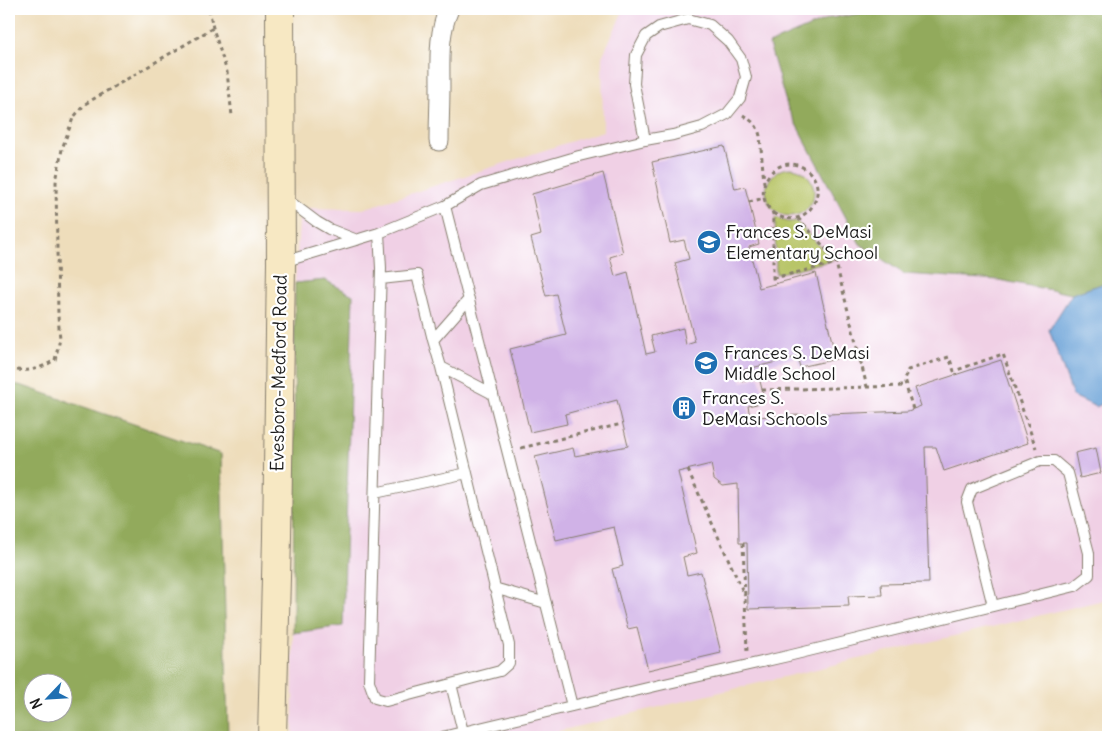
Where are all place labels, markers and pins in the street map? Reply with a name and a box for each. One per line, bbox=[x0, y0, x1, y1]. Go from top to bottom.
place label: Frances S. DeMasi Elementary School bbox=[726, 220, 878, 264]
school or university icon: Frances S. DeMasi Elementary School bbox=[696, 229, 722, 255]
place label: Frances S. DeMasi Middle School bbox=[724, 341, 870, 385]
school or university icon: Frances S. DeMasi Middle School bbox=[693, 350, 719, 376]
place label: Frances S. DeMasi Schools bbox=[702, 386, 828, 430]
building icon: Frances S. DeMasi Schools bbox=[671, 395, 697, 421]

